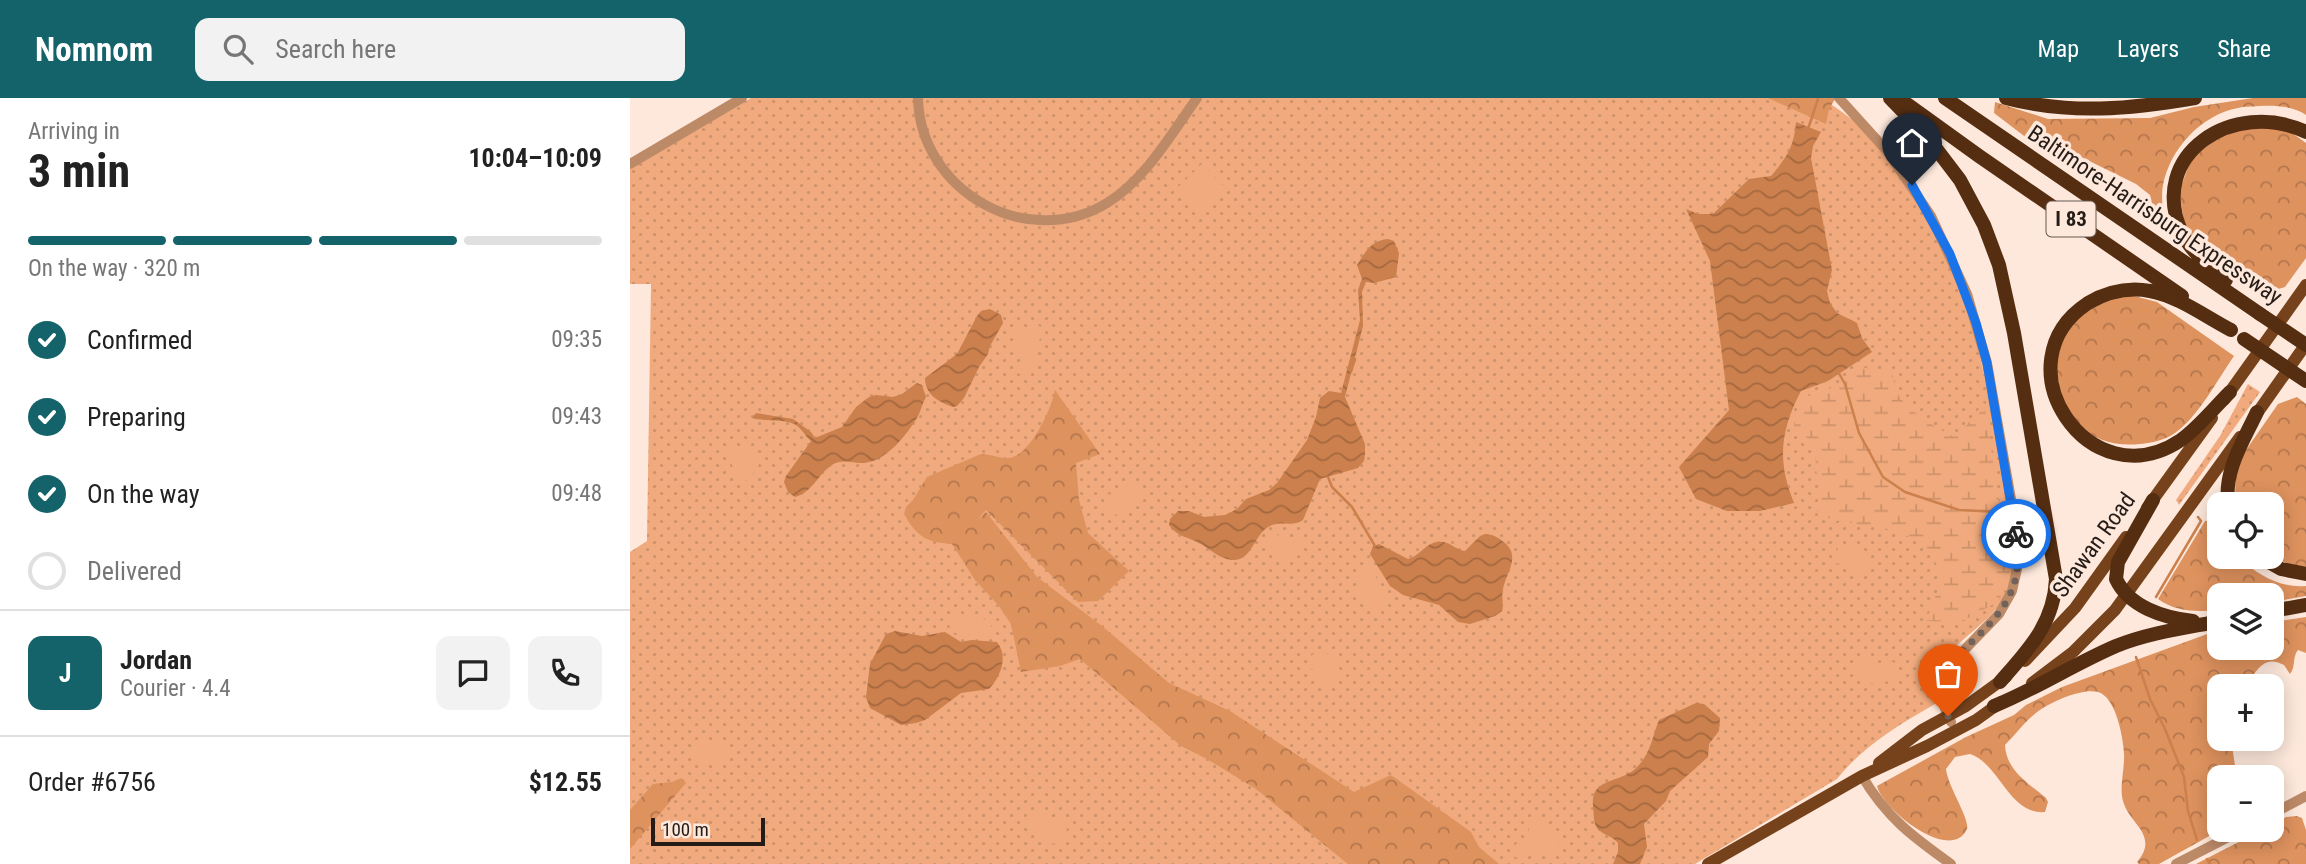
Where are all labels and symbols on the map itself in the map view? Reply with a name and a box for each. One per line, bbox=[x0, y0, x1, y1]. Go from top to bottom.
pin bbox=[1882, 113, 1942, 185]
street label: Baltimore-Harrisburg Expressway bbox=[2023, 120, 2288, 311]
road number: I 83 bbox=[2046, 202, 2096, 236]
street label: Shawan Road bbox=[2047, 487, 2141, 603]
courier bbox=[1981, 499, 2051, 569]
pin bbox=[1918, 644, 1978, 716]
scale bar bbox=[651, 815, 765, 847]

